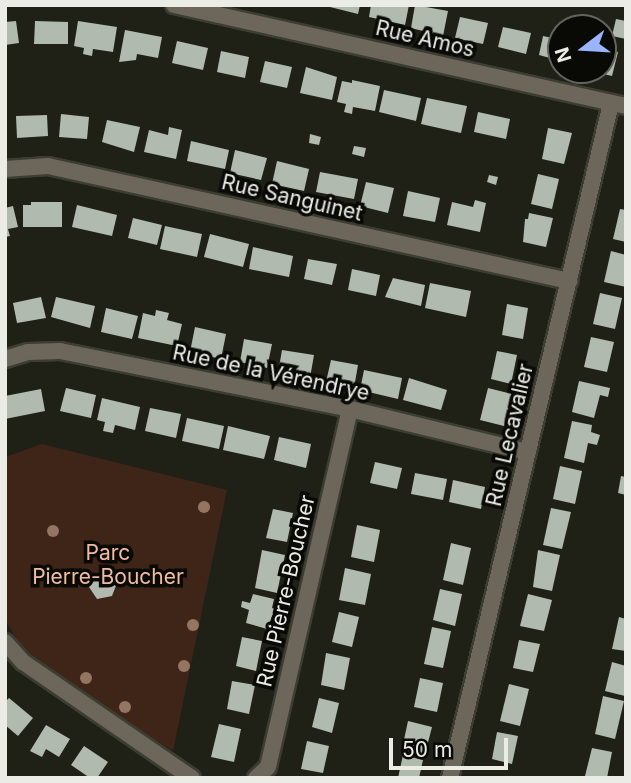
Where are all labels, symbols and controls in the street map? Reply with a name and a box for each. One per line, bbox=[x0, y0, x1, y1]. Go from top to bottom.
north arrow bbox=[547, 14, 617, 84]
street label: Rue Amos bbox=[373, 15, 477, 63]
text: N bbox=[550, 44, 576, 65]
street label: Rue Sanguinet bbox=[219, 170, 365, 226]
street label: Rue de la Vérendrye bbox=[170, 340, 372, 406]
street label: Rue Lecavalier bbox=[481, 361, 539, 509]
street label: Rue Pierre-Boucher bbox=[252, 493, 320, 689]
park label: Parc Pierre-Boucher bbox=[32, 540, 184, 590]
scale bar bbox=[393, 724, 512, 768]
text: 50 m bbox=[402, 737, 452, 762]

